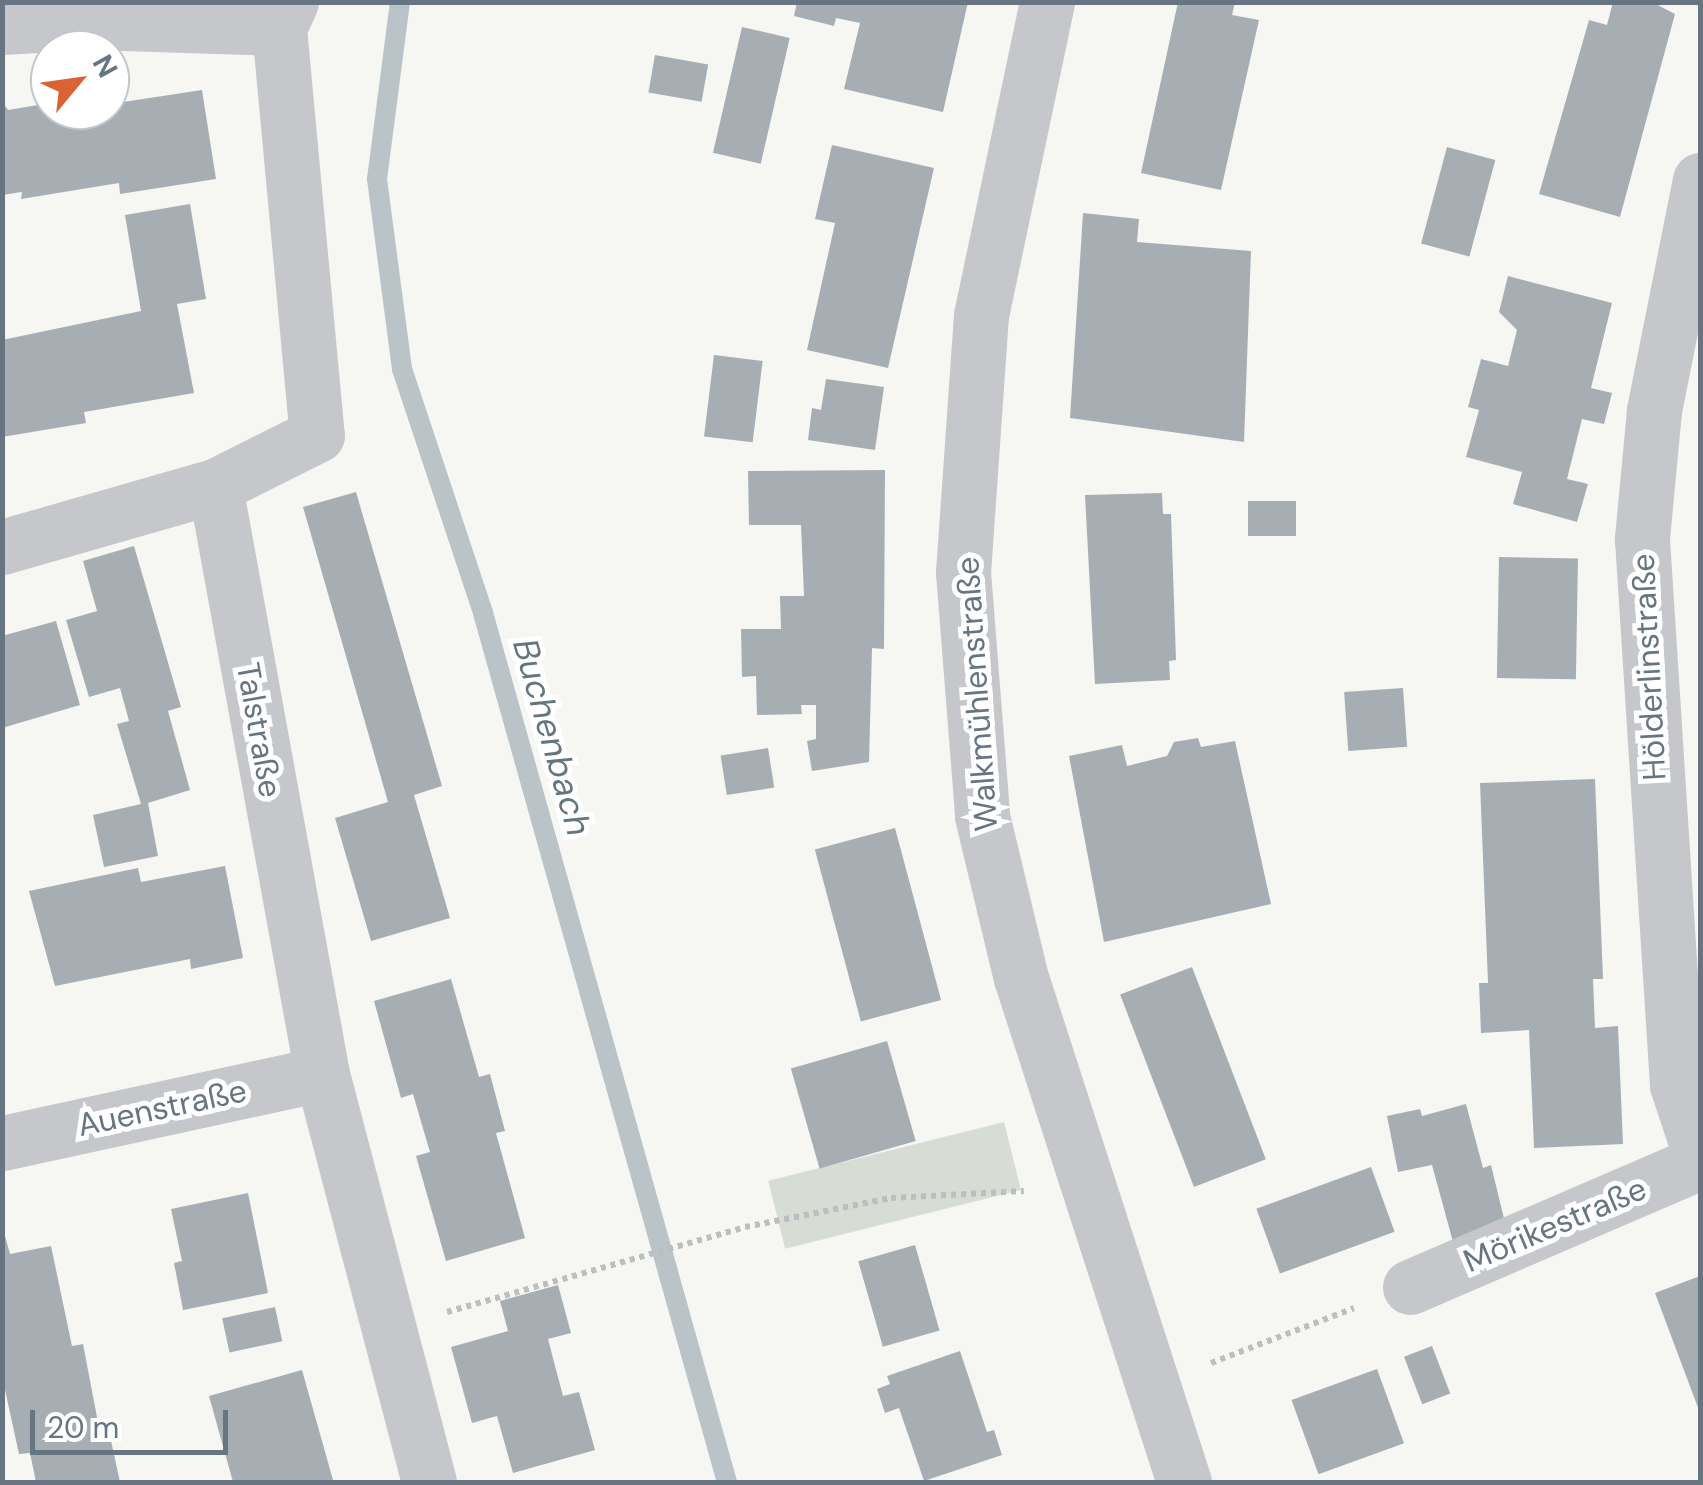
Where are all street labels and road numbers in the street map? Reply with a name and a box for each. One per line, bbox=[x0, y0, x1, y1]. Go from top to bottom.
street label: Hölderlinstraße bbox=[1624, 553, 1674, 781]
street label: Walkmühlenstraße bbox=[948, 555, 1006, 833]
street label: Talstraße bbox=[228, 660, 290, 800]
street label: Auenstraße bbox=[74, 1071, 250, 1145]
street label: Mörikestraße bbox=[1458, 1169, 1652, 1281]

